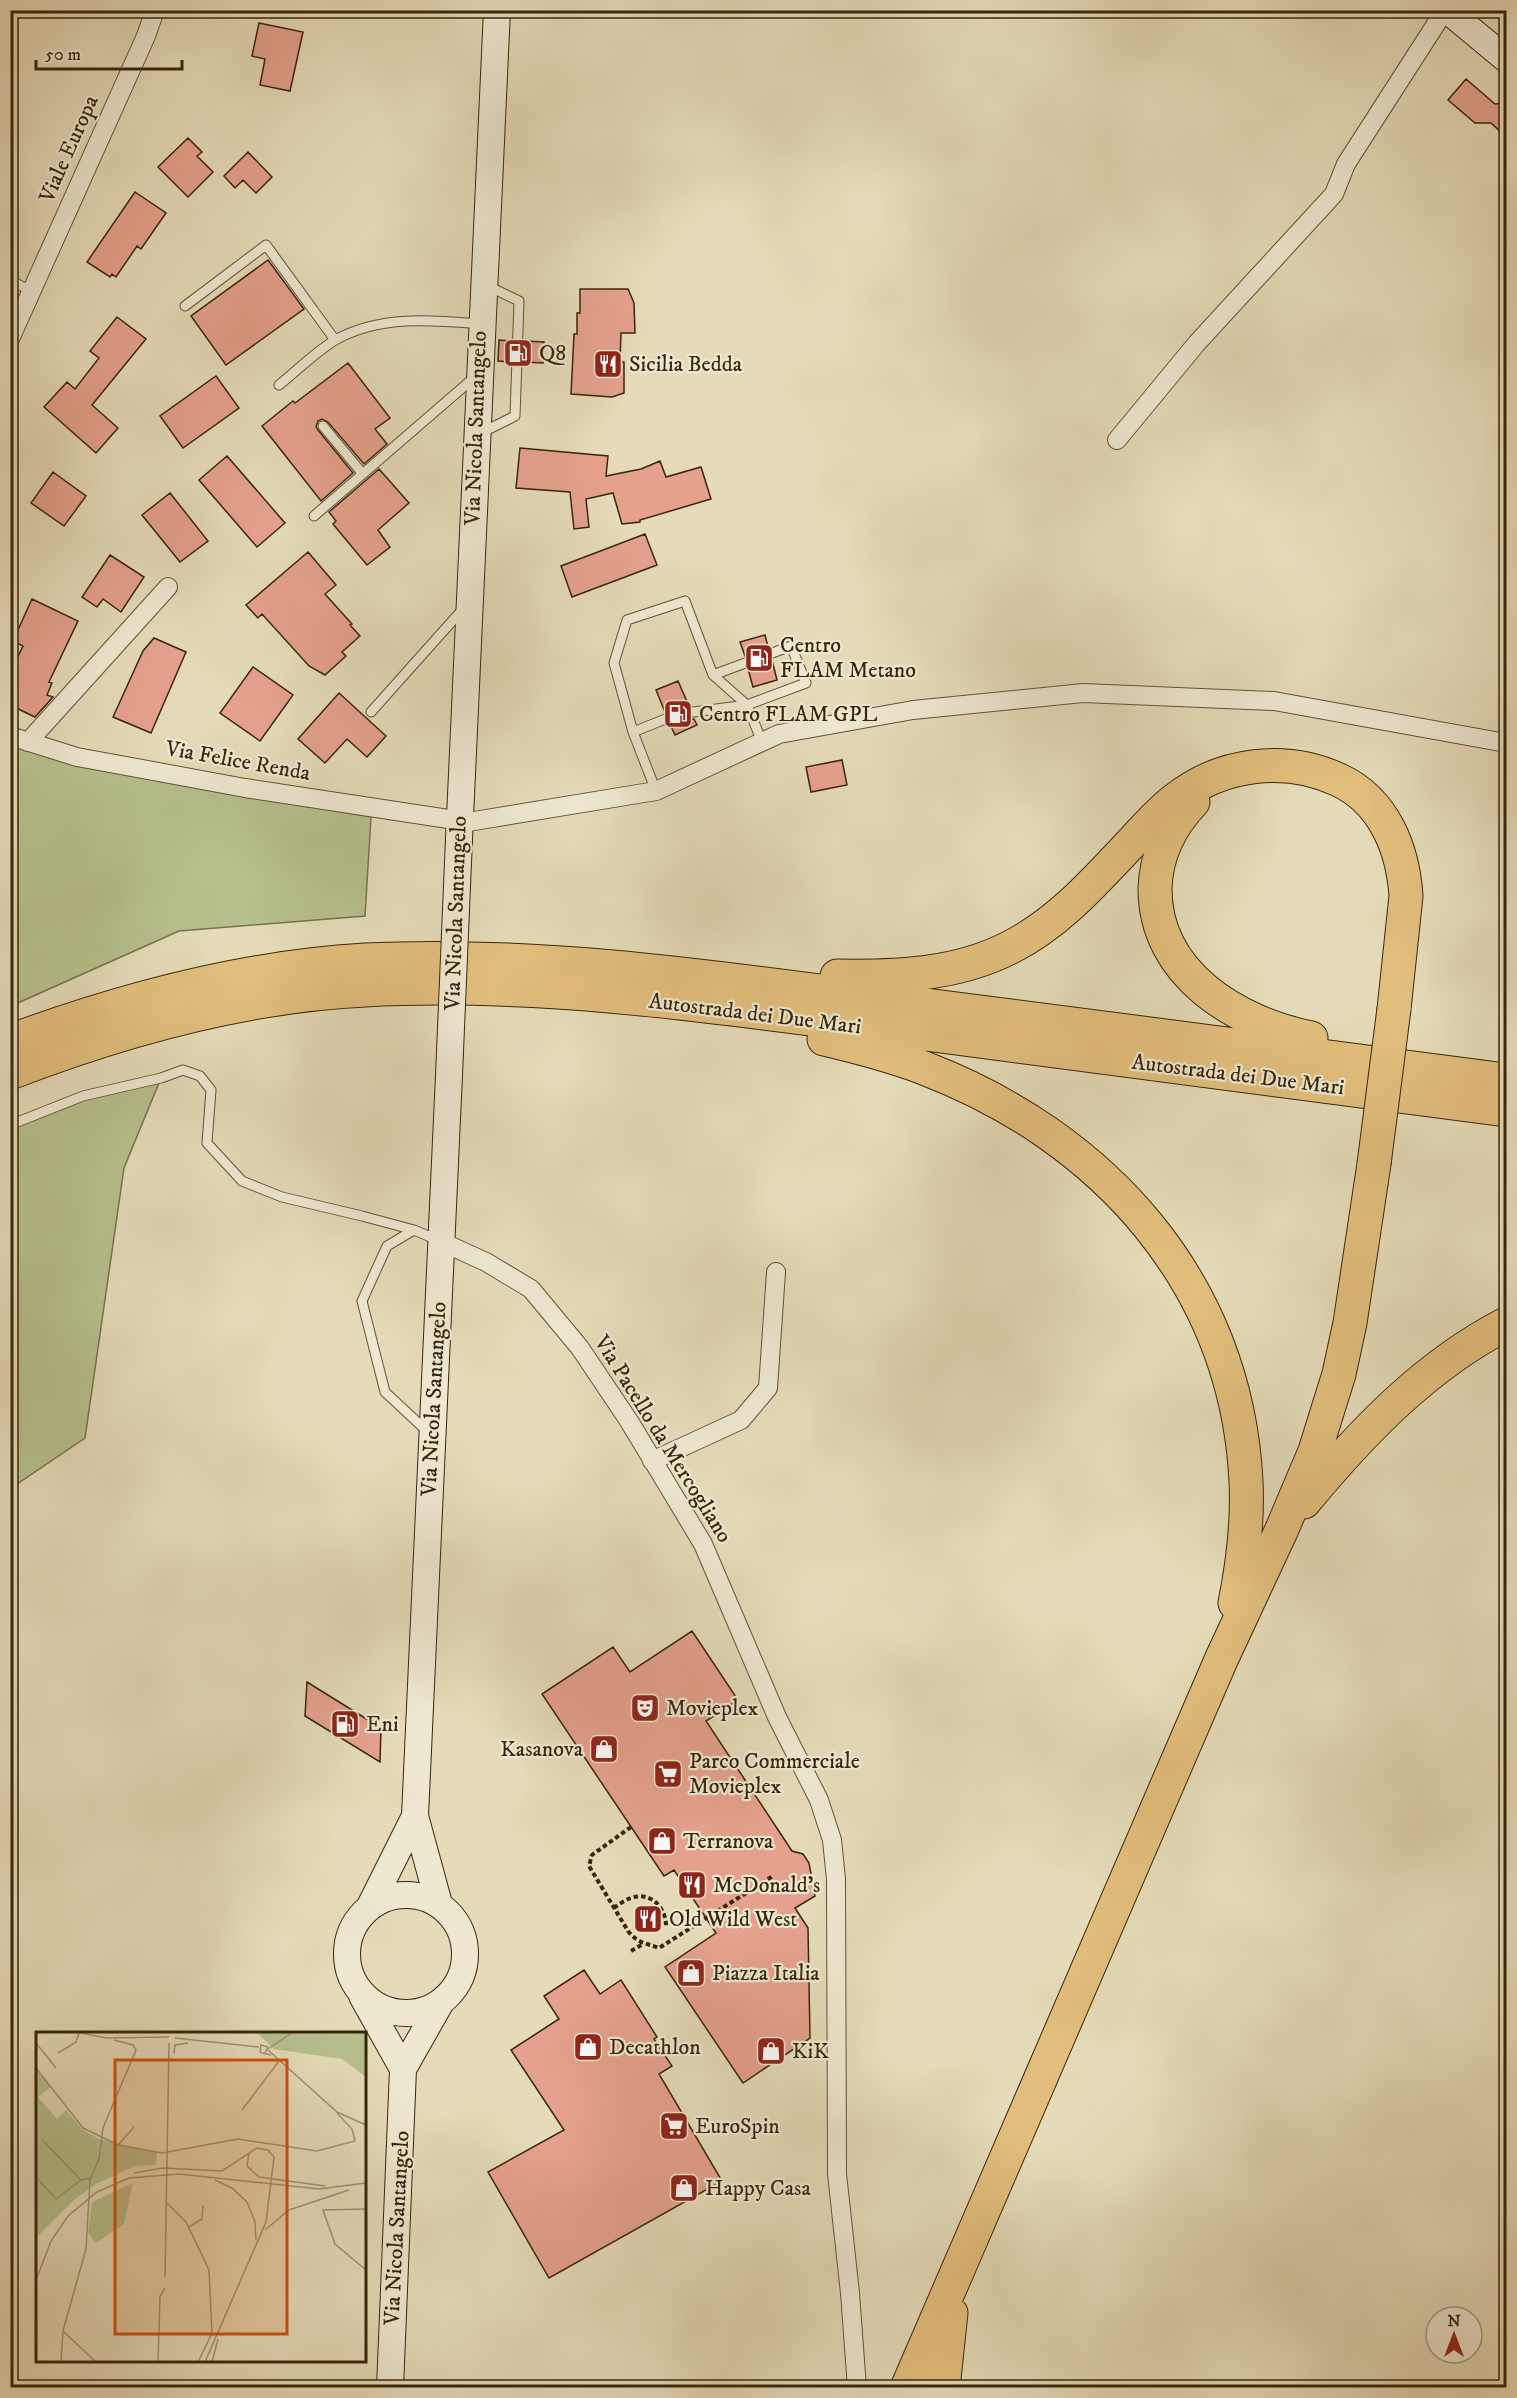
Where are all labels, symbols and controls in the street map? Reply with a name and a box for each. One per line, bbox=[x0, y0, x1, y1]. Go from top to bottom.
scale bar bbox=[36, 33, 182, 71]
text: 50 m bbox=[45, 44, 81, 66]
street label: Viale Europa bbox=[33, 91, 105, 208]
street label: Via Nicola Santangelo bbox=[459, 330, 493, 527]
fuel station icon: Q8 bbox=[502, 337, 534, 369]
place label: Q8 bbox=[539, 340, 566, 367]
restaurant icon: Sicilia Bedda bbox=[592, 348, 624, 380]
place label: Sicilia Bedda bbox=[629, 351, 743, 378]
place label: Centro FLAM Metano bbox=[780, 632, 916, 684]
fuel station icon: Centro FLAM Metano bbox=[743, 642, 775, 674]
fuel station icon: Centro FLAM GPL bbox=[662, 698, 694, 730]
place label: Centro FLAM GPL bbox=[699, 701, 877, 728]
street label: Via Felice Renda bbox=[163, 735, 313, 787]
street label: Via Nicola Santangelo bbox=[439, 815, 473, 1012]
street label: Autostrada dei Due Mari bbox=[647, 988, 863, 1040]
street label: Autostrada dei Due Mari bbox=[1130, 1049, 1346, 1101]
street label: Via Nicola Santangelo bbox=[415, 1301, 453, 1498]
street label: Via Pacello da Mercogliano bbox=[588, 1329, 738, 1548]
theatre icon: Movieplex bbox=[629, 1692, 661, 1724]
place label: Movieplex bbox=[666, 1695, 759, 1722]
fuel station icon: Eni bbox=[329, 1708, 361, 1740]
place label: Eni bbox=[366, 1711, 399, 1738]
shop icon: Kasanova bbox=[588, 1733, 620, 1765]
place label: Kasanova bbox=[500, 1736, 584, 1763]
place label: Parco Commerciale Movieplex bbox=[689, 1748, 860, 1800]
supermarket icon: Parco Commerciale Movieplex bbox=[652, 1758, 684, 1790]
shop icon: Terranova bbox=[646, 1825, 678, 1857]
place label: Terranova bbox=[683, 1828, 774, 1855]
restaurant icon: McDonald's bbox=[676, 1869, 708, 1901]
place label: McDonald's bbox=[713, 1872, 820, 1899]
restaurant icon: Old Wild West bbox=[632, 1903, 664, 1935]
place label: Old Wild West bbox=[669, 1906, 797, 1933]
shop icon: Piazza Italia bbox=[675, 1957, 707, 1989]
place label: Piazza Italia bbox=[712, 1960, 820, 1987]
shop icon: Decathlon bbox=[572, 2031, 604, 2063]
inset map bbox=[36, 2032, 366, 2362]
place label: Decathlon bbox=[609, 2034, 701, 2061]
shop icon: KiK bbox=[755, 2035, 787, 2067]
place label: KiK bbox=[792, 2038, 829, 2065]
supermarket icon: EuroSpin bbox=[658, 2110, 690, 2142]
place label: EuroSpin bbox=[695, 2113, 780, 2140]
street label: Via Nicola Santangelo bbox=[378, 2130, 416, 2327]
shop icon: Happy Casa bbox=[668, 2172, 700, 2204]
place label: Happy Casa bbox=[705, 2175, 811, 2202]
north arrow bbox=[1424, 2305, 1484, 2365]
text: N bbox=[1447, 2311, 1461, 2331]

